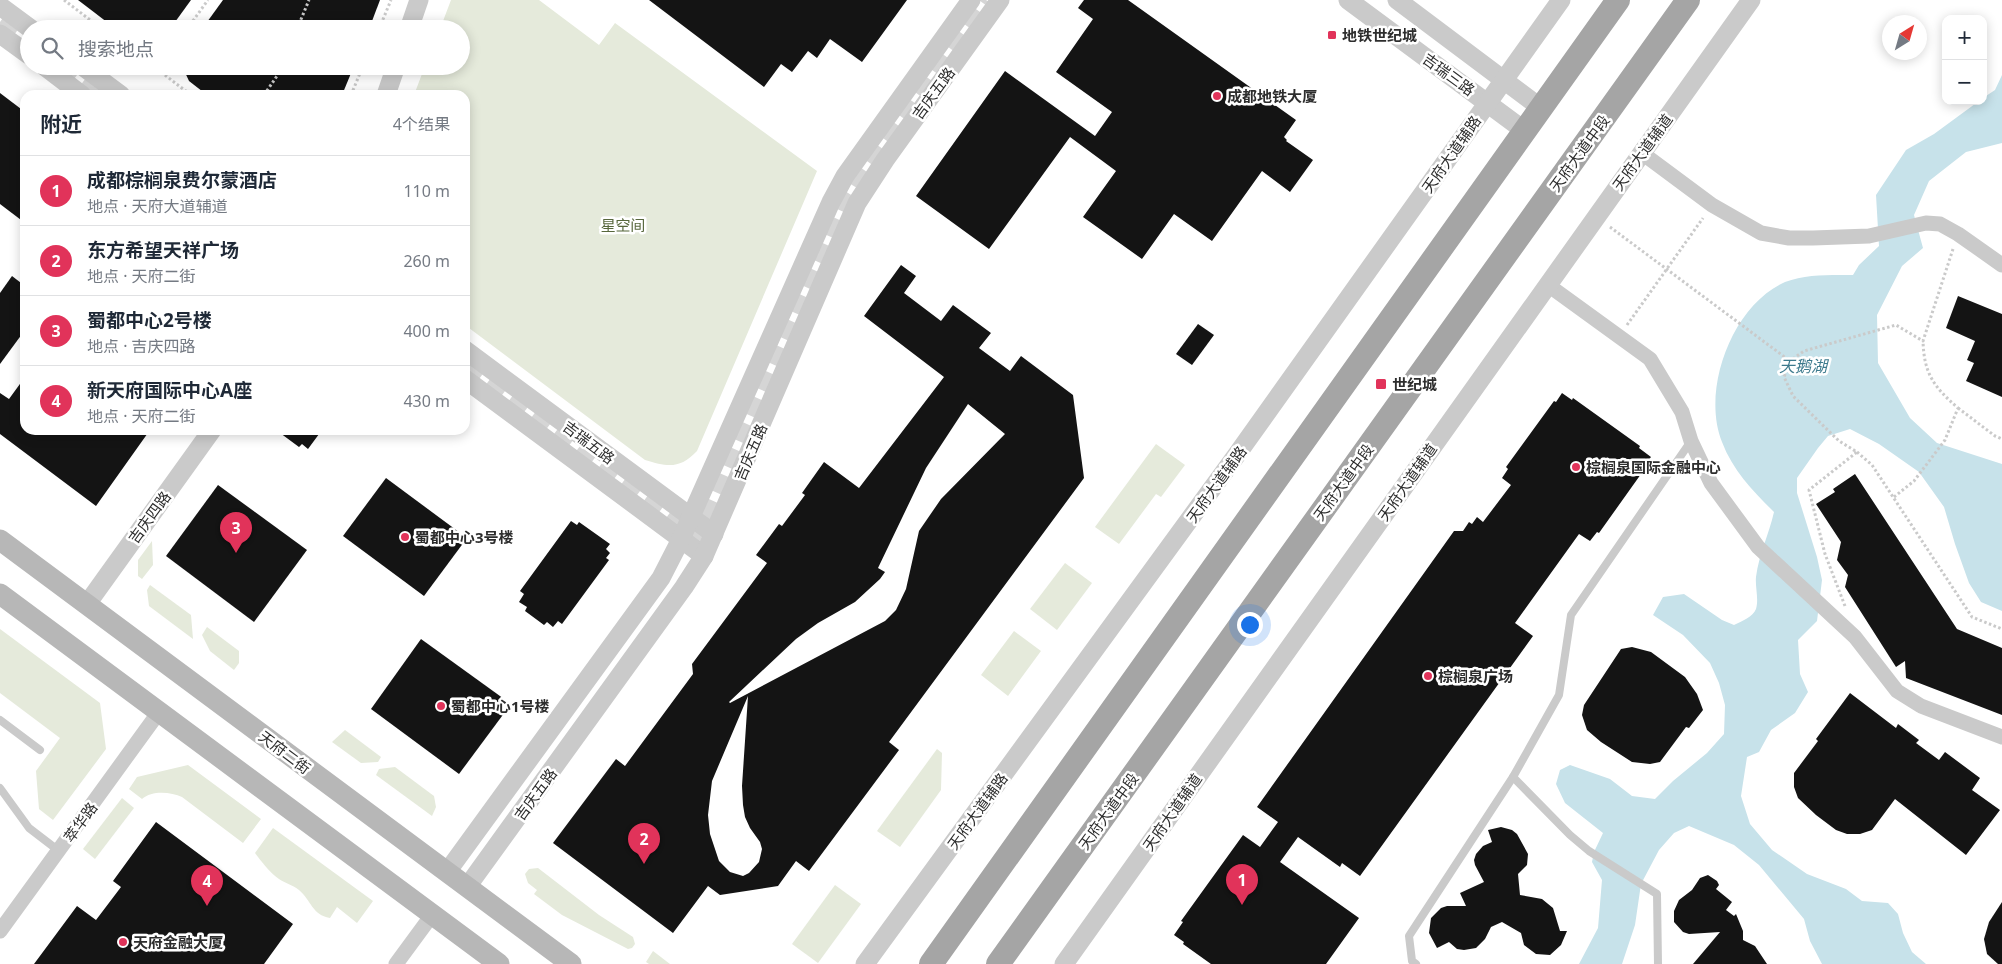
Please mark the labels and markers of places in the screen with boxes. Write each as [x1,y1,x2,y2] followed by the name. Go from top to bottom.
[1342,25,1417,45] place label: 地铁世纪城
[1326,29,1338,41] marker: 地铁世纪城
[1227,86,1317,106] place label: 成都地铁大厦
[1211,90,1223,102] marker: 成都地铁大厦
[1392,374,1437,394] place label: 世纪城
[1374,377,1388,391] marker: 世纪城
[1586,457,1721,477] place label: 棕榈泉国际金融中心
[1570,461,1582,473] marker: 棕榈泉国际金融中心
[220,512,252,553] pin: 3
[415,527,514,547] place label: 蜀都中心3号楼
[399,531,411,543] marker: 蜀都中心3号楼
[1438,666,1513,686] place label: 棕榈泉广场
[1422,670,1434,682] marker: 棕榈泉广场
[451,696,550,716] place label: 蜀都中心1号楼
[435,700,447,712] marker: 蜀都中心1号楼
[628,823,660,864] pin: 2
[1226,864,1258,905] pin: 1
[191,865,223,906] pin: 4
[133,932,223,952] place label: 天府金融大厦
[117,936,129,948] marker: 天府金融大厦

